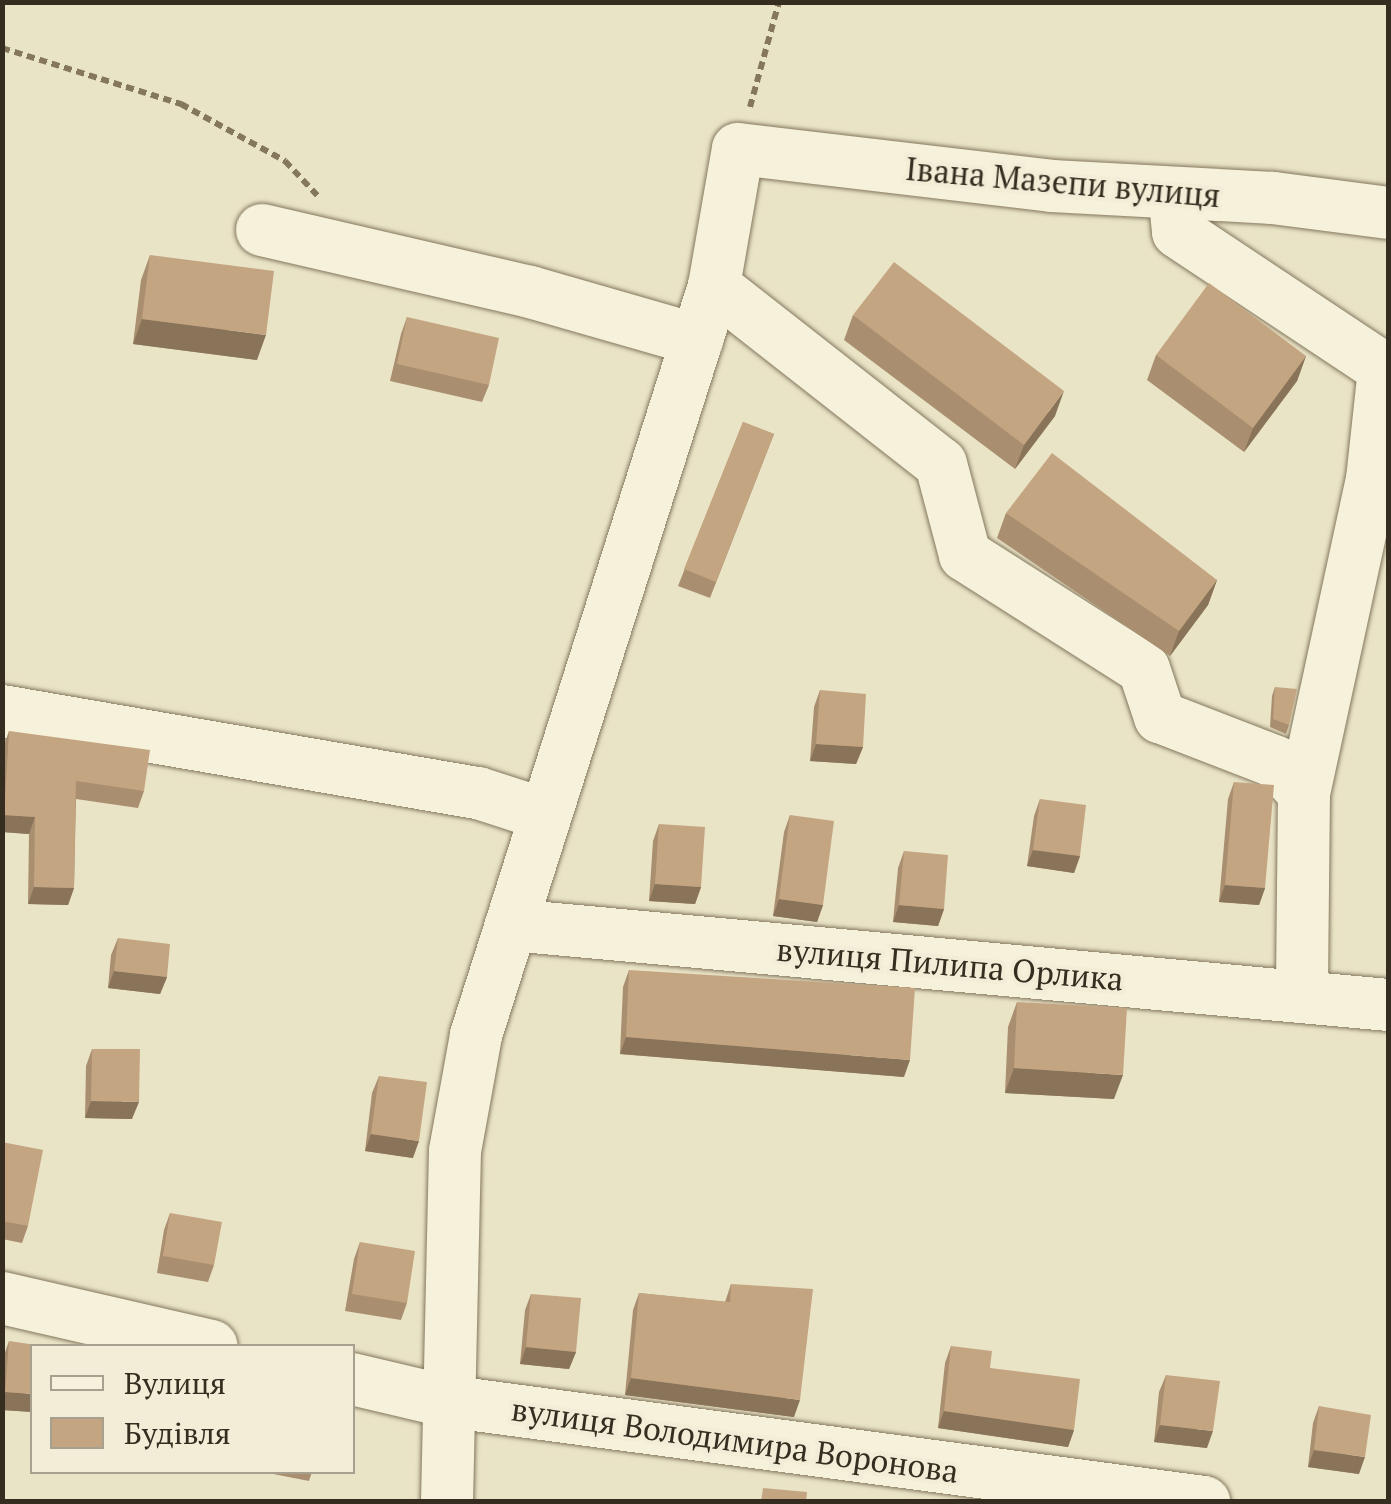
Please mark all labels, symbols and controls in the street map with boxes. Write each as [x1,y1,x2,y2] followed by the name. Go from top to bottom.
[904,149,1222,215] street label: Івана Мазепи вулиця
[775,930,1125,998] street label: вулиця Пилипа Орлика
[30,1344,355,1474] legend
[124,1363,226,1403] text: Вулиця
[509,1390,961,1490] street label: вулиця Володимира Воронова
[124,1413,231,1453] text: Будівля

